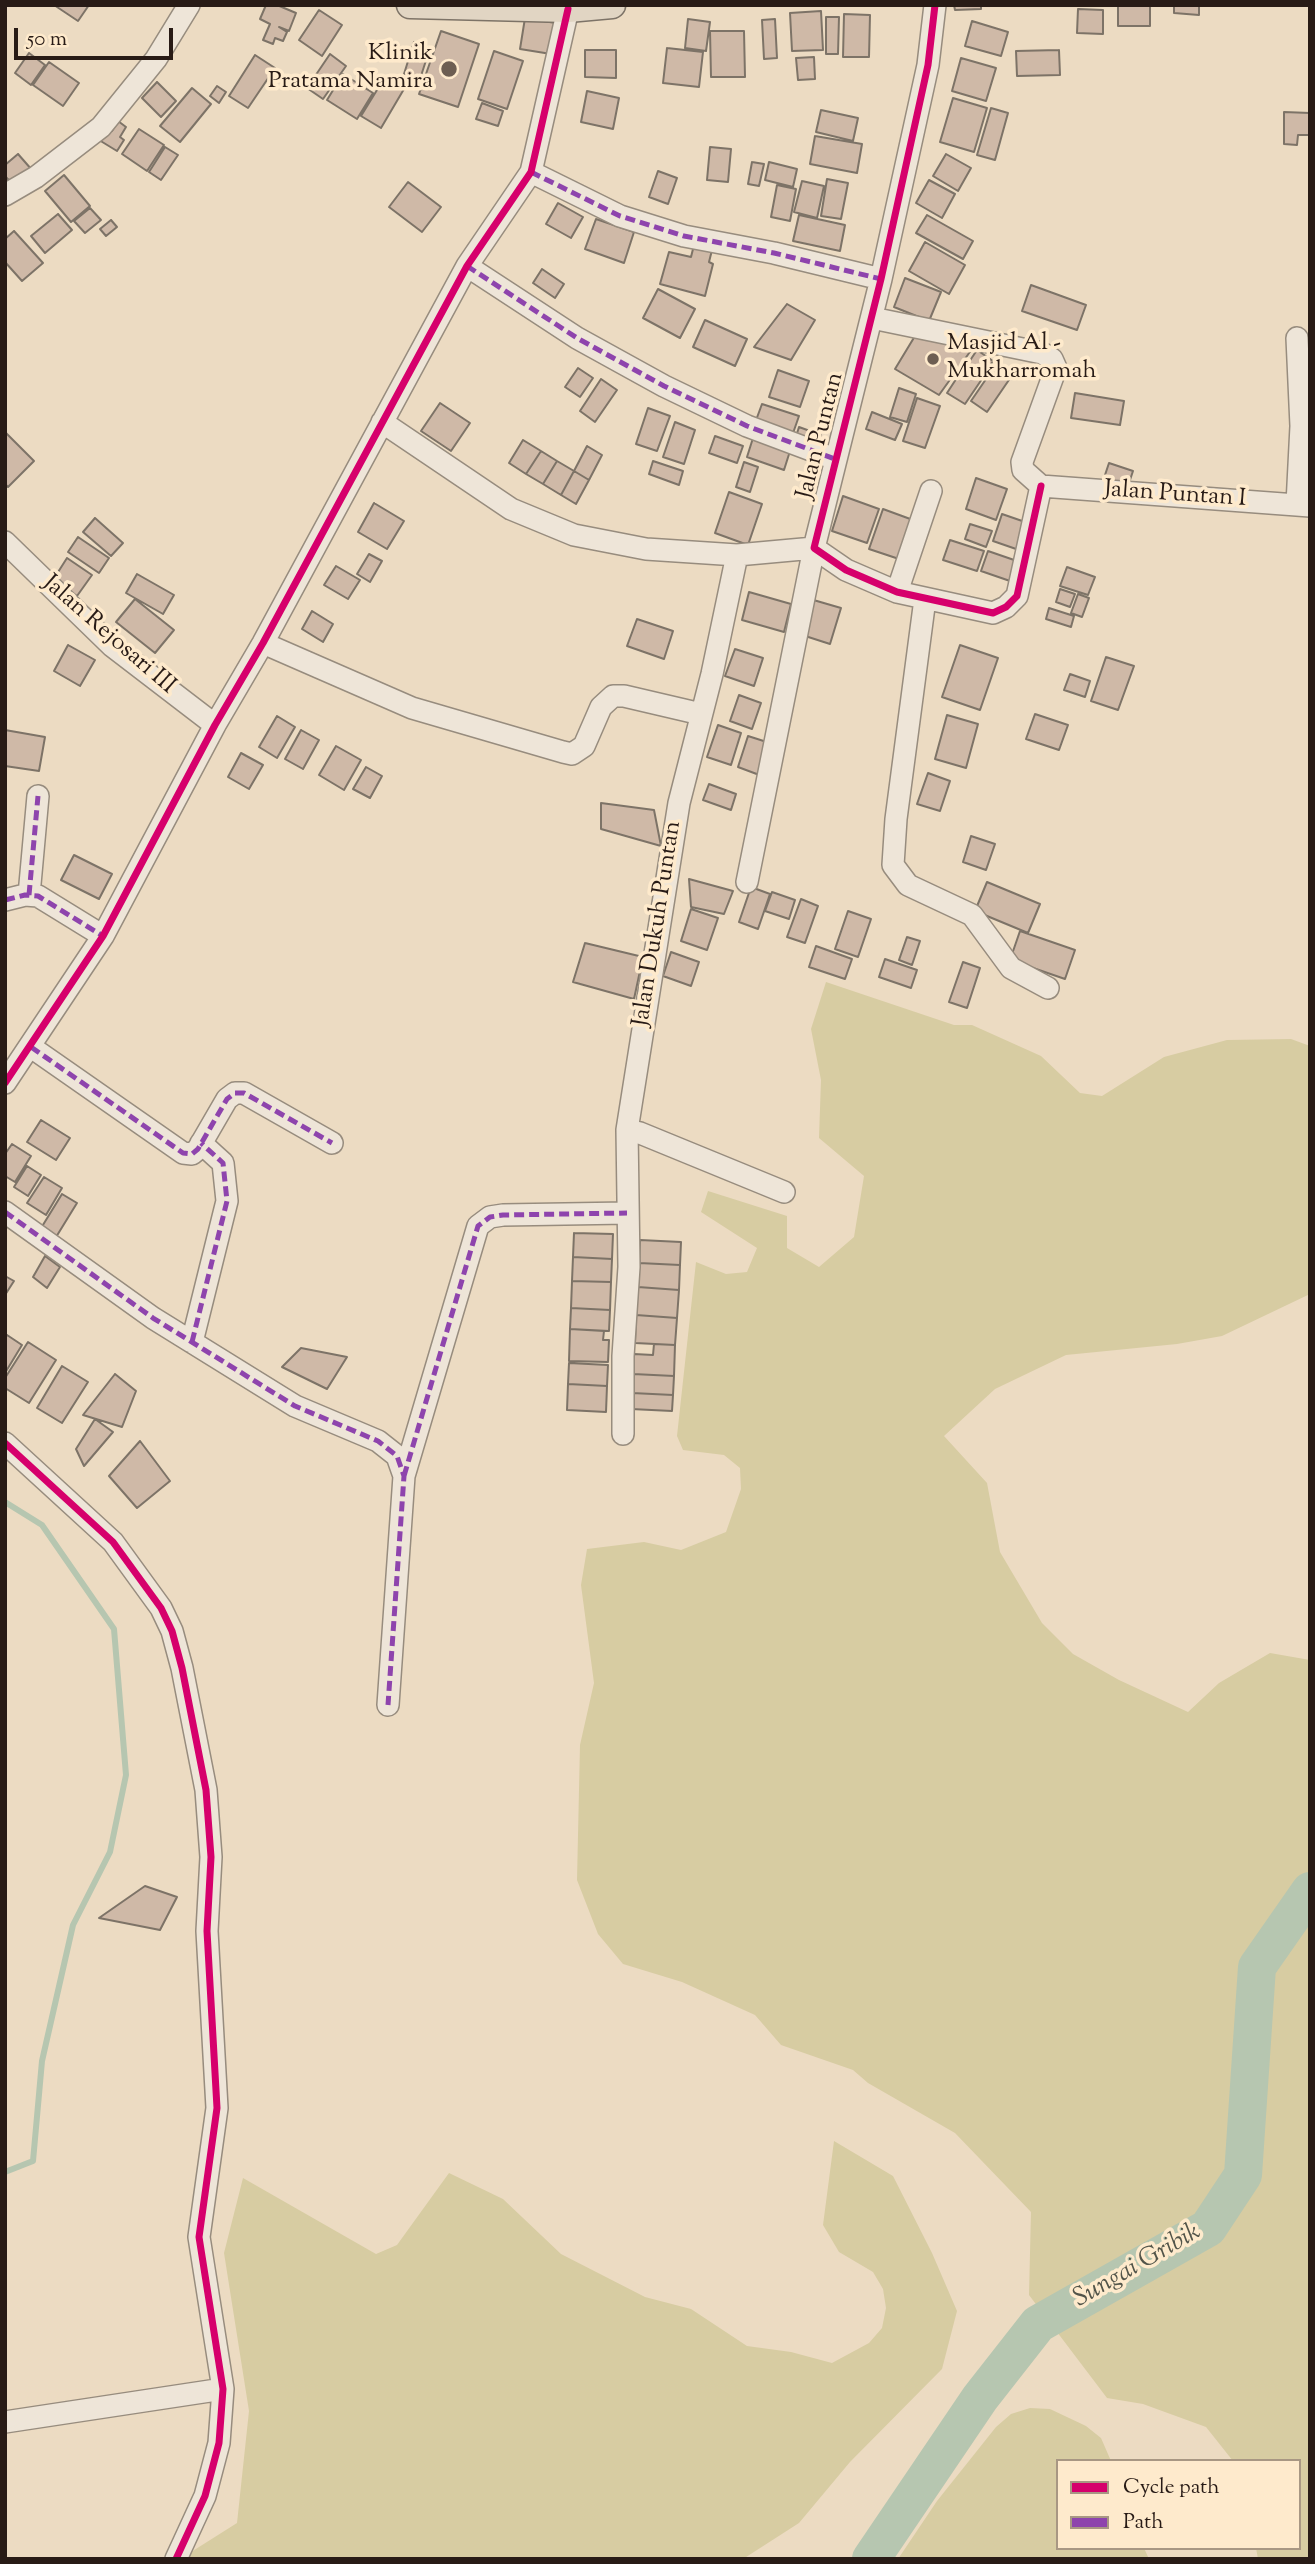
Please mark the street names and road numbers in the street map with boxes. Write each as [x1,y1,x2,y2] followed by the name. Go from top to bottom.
[792,370,852,502] street label: Jalan Puntan
[1103,477,1247,515] street label: Jalan Puntan I
[35,570,181,702] street label: Jalan Rejosari III
[629,819,689,1029] street label: Jalan Dukuh Puntan

